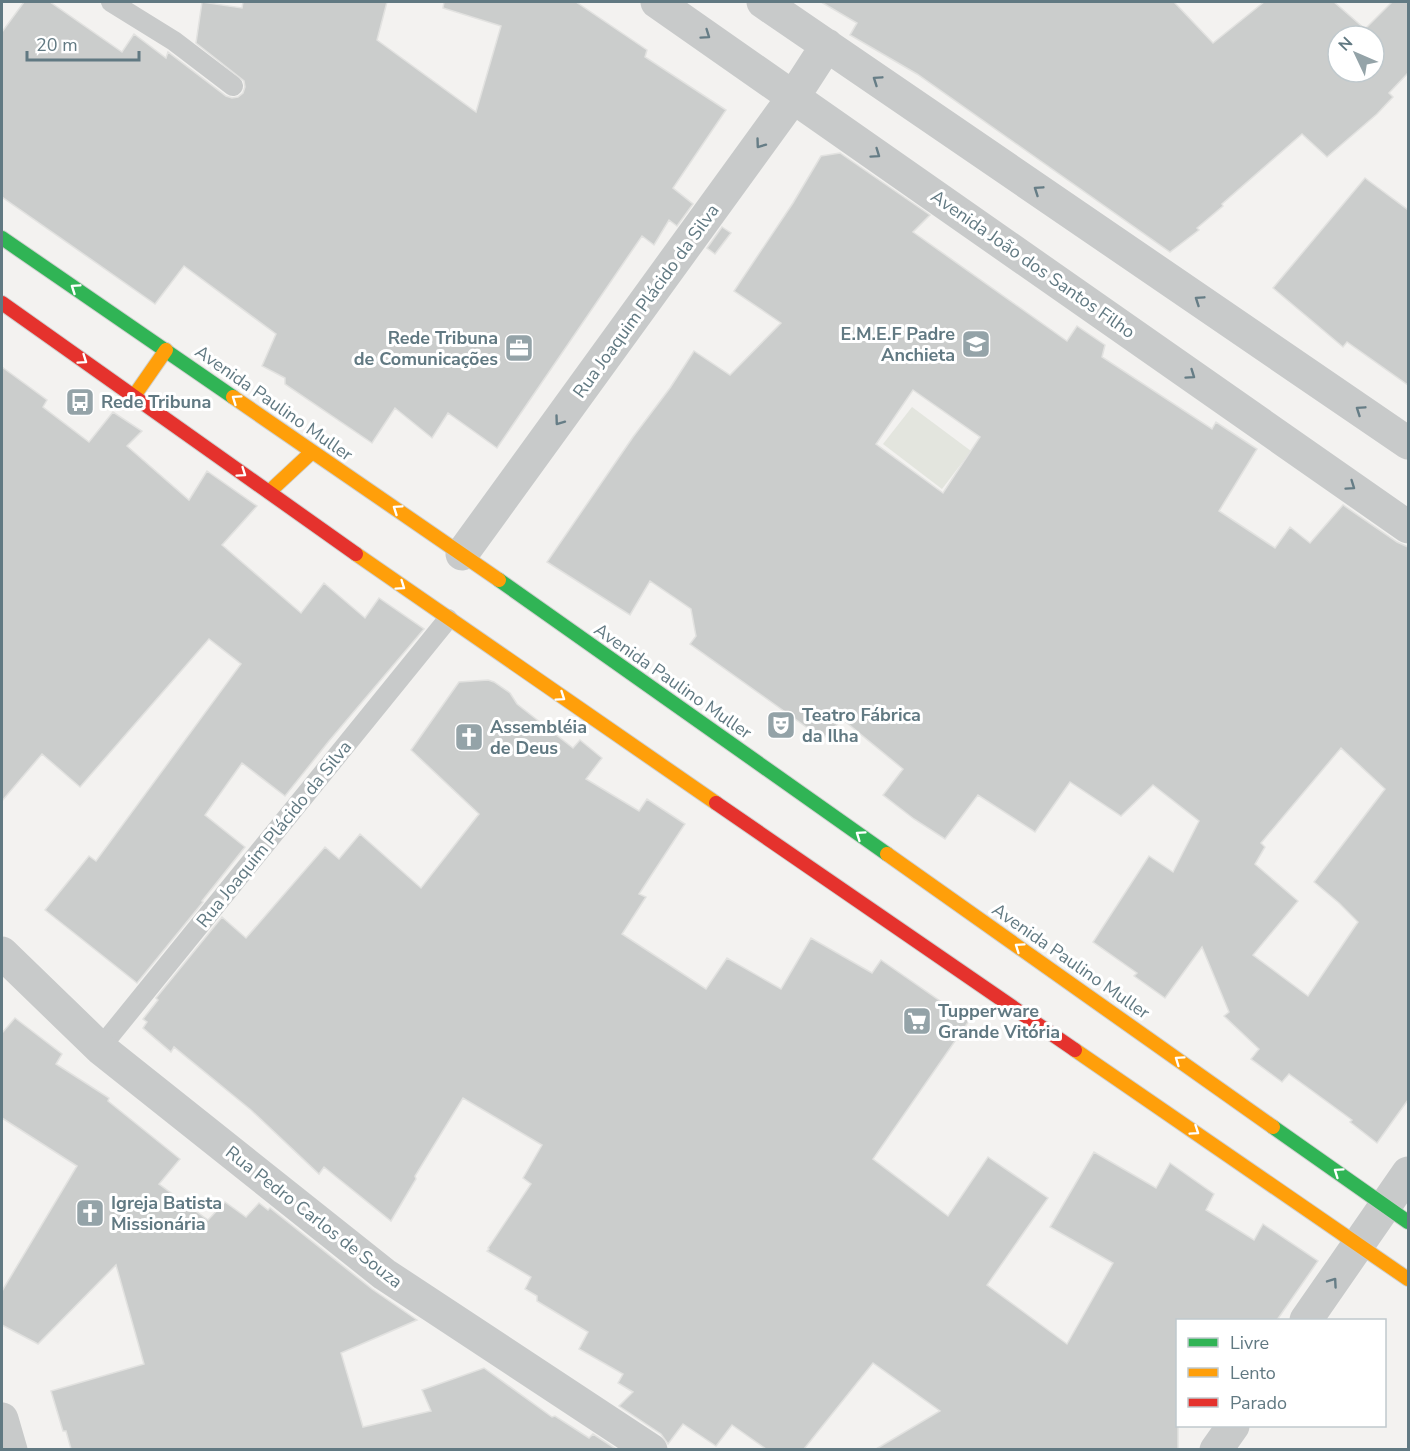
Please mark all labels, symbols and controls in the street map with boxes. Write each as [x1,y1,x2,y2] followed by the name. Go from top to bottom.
[27,24,140,62] scale bar
[1326,24,1386,84] north arrow
[699,28,710,39] one-way arrow
[1334,32,1358,56] text: N
[36,33,78,57] text: 20 m
[873,76,884,87] one-way arrow
[756,137,767,148] one-way arrow
[870,147,881,158] one-way arrow
[926,184,1140,344] street label: Avenida João dos Santos Filho
[1034,186,1045,197] one-way arrow
[568,199,724,403] street label: Rua Joaquim Plácido da Silva
[71,284,81,296] one-way arrow
[1195,296,1206,307] one-way arrow
[841,322,955,367] place label: E.M.E.F Padre Anchieta
[354,326,498,371] place label: Rede Tribuna de Comunicações
[960,328,992,360] school or university icon: E.M.E.F Padre Anchieta
[503,332,535,364] office icon: Rede Tribuna de Comunicações
[190,339,358,467] street label: Avenida Paulino Muller
[76,353,87,364] one-way arrow
[1184,367,1195,378] one-way arrow
[64,386,96,418] bus stop icon: Rede Tribuna
[101,390,211,414] place label: Rede Tribuna
[231,395,242,406] one-way arrow
[1356,406,1367,417] one-way arrow
[555,414,566,425] one-way arrow
[235,466,246,477] one-way arrow
[1344,479,1355,490] one-way arrow
[392,505,403,516] one-way arrow
[394,579,405,590] one-way arrow
[589,617,757,745] street label: Avenida Paulino Muller
[554,690,565,701] one-way arrow
[802,703,921,748] place label: Teatro Fábrica da Ilha
[765,709,797,741] theatre icon: Teatro Fábrica da Ilha
[490,715,587,760] place label: Assembléia de Deus
[453,721,485,753] church icon: Assembléia de Deus
[191,736,357,932] street label: Rua Joaquim Plácido da Silva
[856,831,867,842] one-way arrow
[987,897,1155,1025] street label: Avenida Paulino Muller
[1015,943,1026,954] one-way arrow
[938,999,1060,1044] place label: Tupperware Grande Vitória
[901,1005,933,1037] supermarket icon: Tupperware Grande Vitória
[1174,1056,1185,1067] one-way arrow
[1188,1124,1199,1135] one-way arrow
[221,1140,407,1294] street label: Rua Pedro Carlos de Souza
[1334,1168,1345,1179] one-way arrow
[111,1191,222,1236] place label: Igreja Batista Missionária
[74,1197,106,1229] church icon: Igreja Batista Missionária
[1326,1278,1337,1289] one-way arrow
[1176,1319,1386,1427] legend
[1230,1331,1269,1355] text: Livre
[1230,1361,1276,1385] text: Lento
[1230,1391,1287,1415] text: Parado

